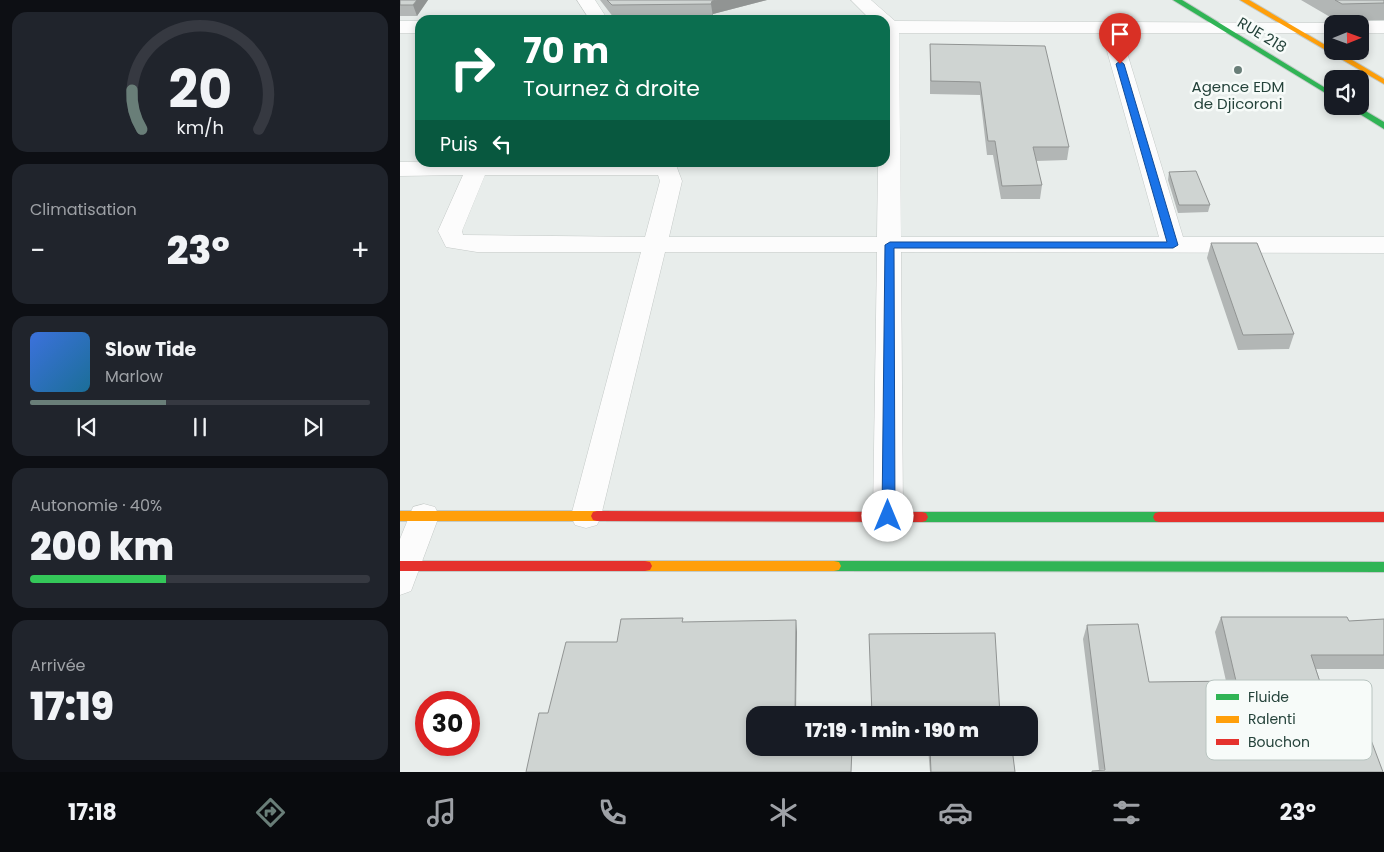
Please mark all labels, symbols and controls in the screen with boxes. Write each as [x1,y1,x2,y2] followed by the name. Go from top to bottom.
[1234,12,1291,57] street label: RUE 218
[1099,13,1141,64] pin
[1324,15,1369,60] north arrow
[1324,15,1369,115] map controls
[1106,20,1134,48] icon: arrive
[523,26,609,75] text: 70 m
[440,35,505,100] icon: right
[168,53,232,126] text: 20
[1232,64,1244,76] marker: Agence EDM de Djicoroni
[1324,70,1369,115] button: sound
[523,73,700,104] text: Tournez à droite
[1192,76,1284,114] place label: Agence EDM de Djicoroni
[176,115,224,140] text: km/h
[488,130,516,158] icon: left
[440,131,478,158] text: Puis
[30,198,137,221] text: Climatisation
[167,224,230,277] text: 23°
[30,231,45,270] text: −
[351,231,370,270] text: +
[105,336,196,363] text: Slow Tide
[105,365,163,388] text: Marlow
[73,413,101,441] icon: previous
[186,413,214,441] icon: pause
[299,413,327,441] icon: next
[861,489,913,541] position arrow
[30,494,162,517] text: Autonomie · 40%
[30,520,174,573] text: 200 km
[30,654,85,677] text: Arrivée
[30,680,114,733] text: 17:19
[1206,680,1372,760] legend
[1248,687,1289,707] text: Fluide
[415,691,480,756] speed limit sign: 30
[1248,709,1296,729] text: Ralenti
[805,717,979,744] text: 17:19 · 1 min · 190 m
[1248,732,1310,752] text: Bouchon
[253,795,288,830] icon: directions
[424,795,459,830] icon: music
[595,795,630,830] icon: phone
[766,795,801,830] icon: climate
[938,795,973,830] icon: car
[1109,795,1144,830] icon: filters
[68,797,117,828] text: 17:18
[1280,797,1316,828] text: 23°

